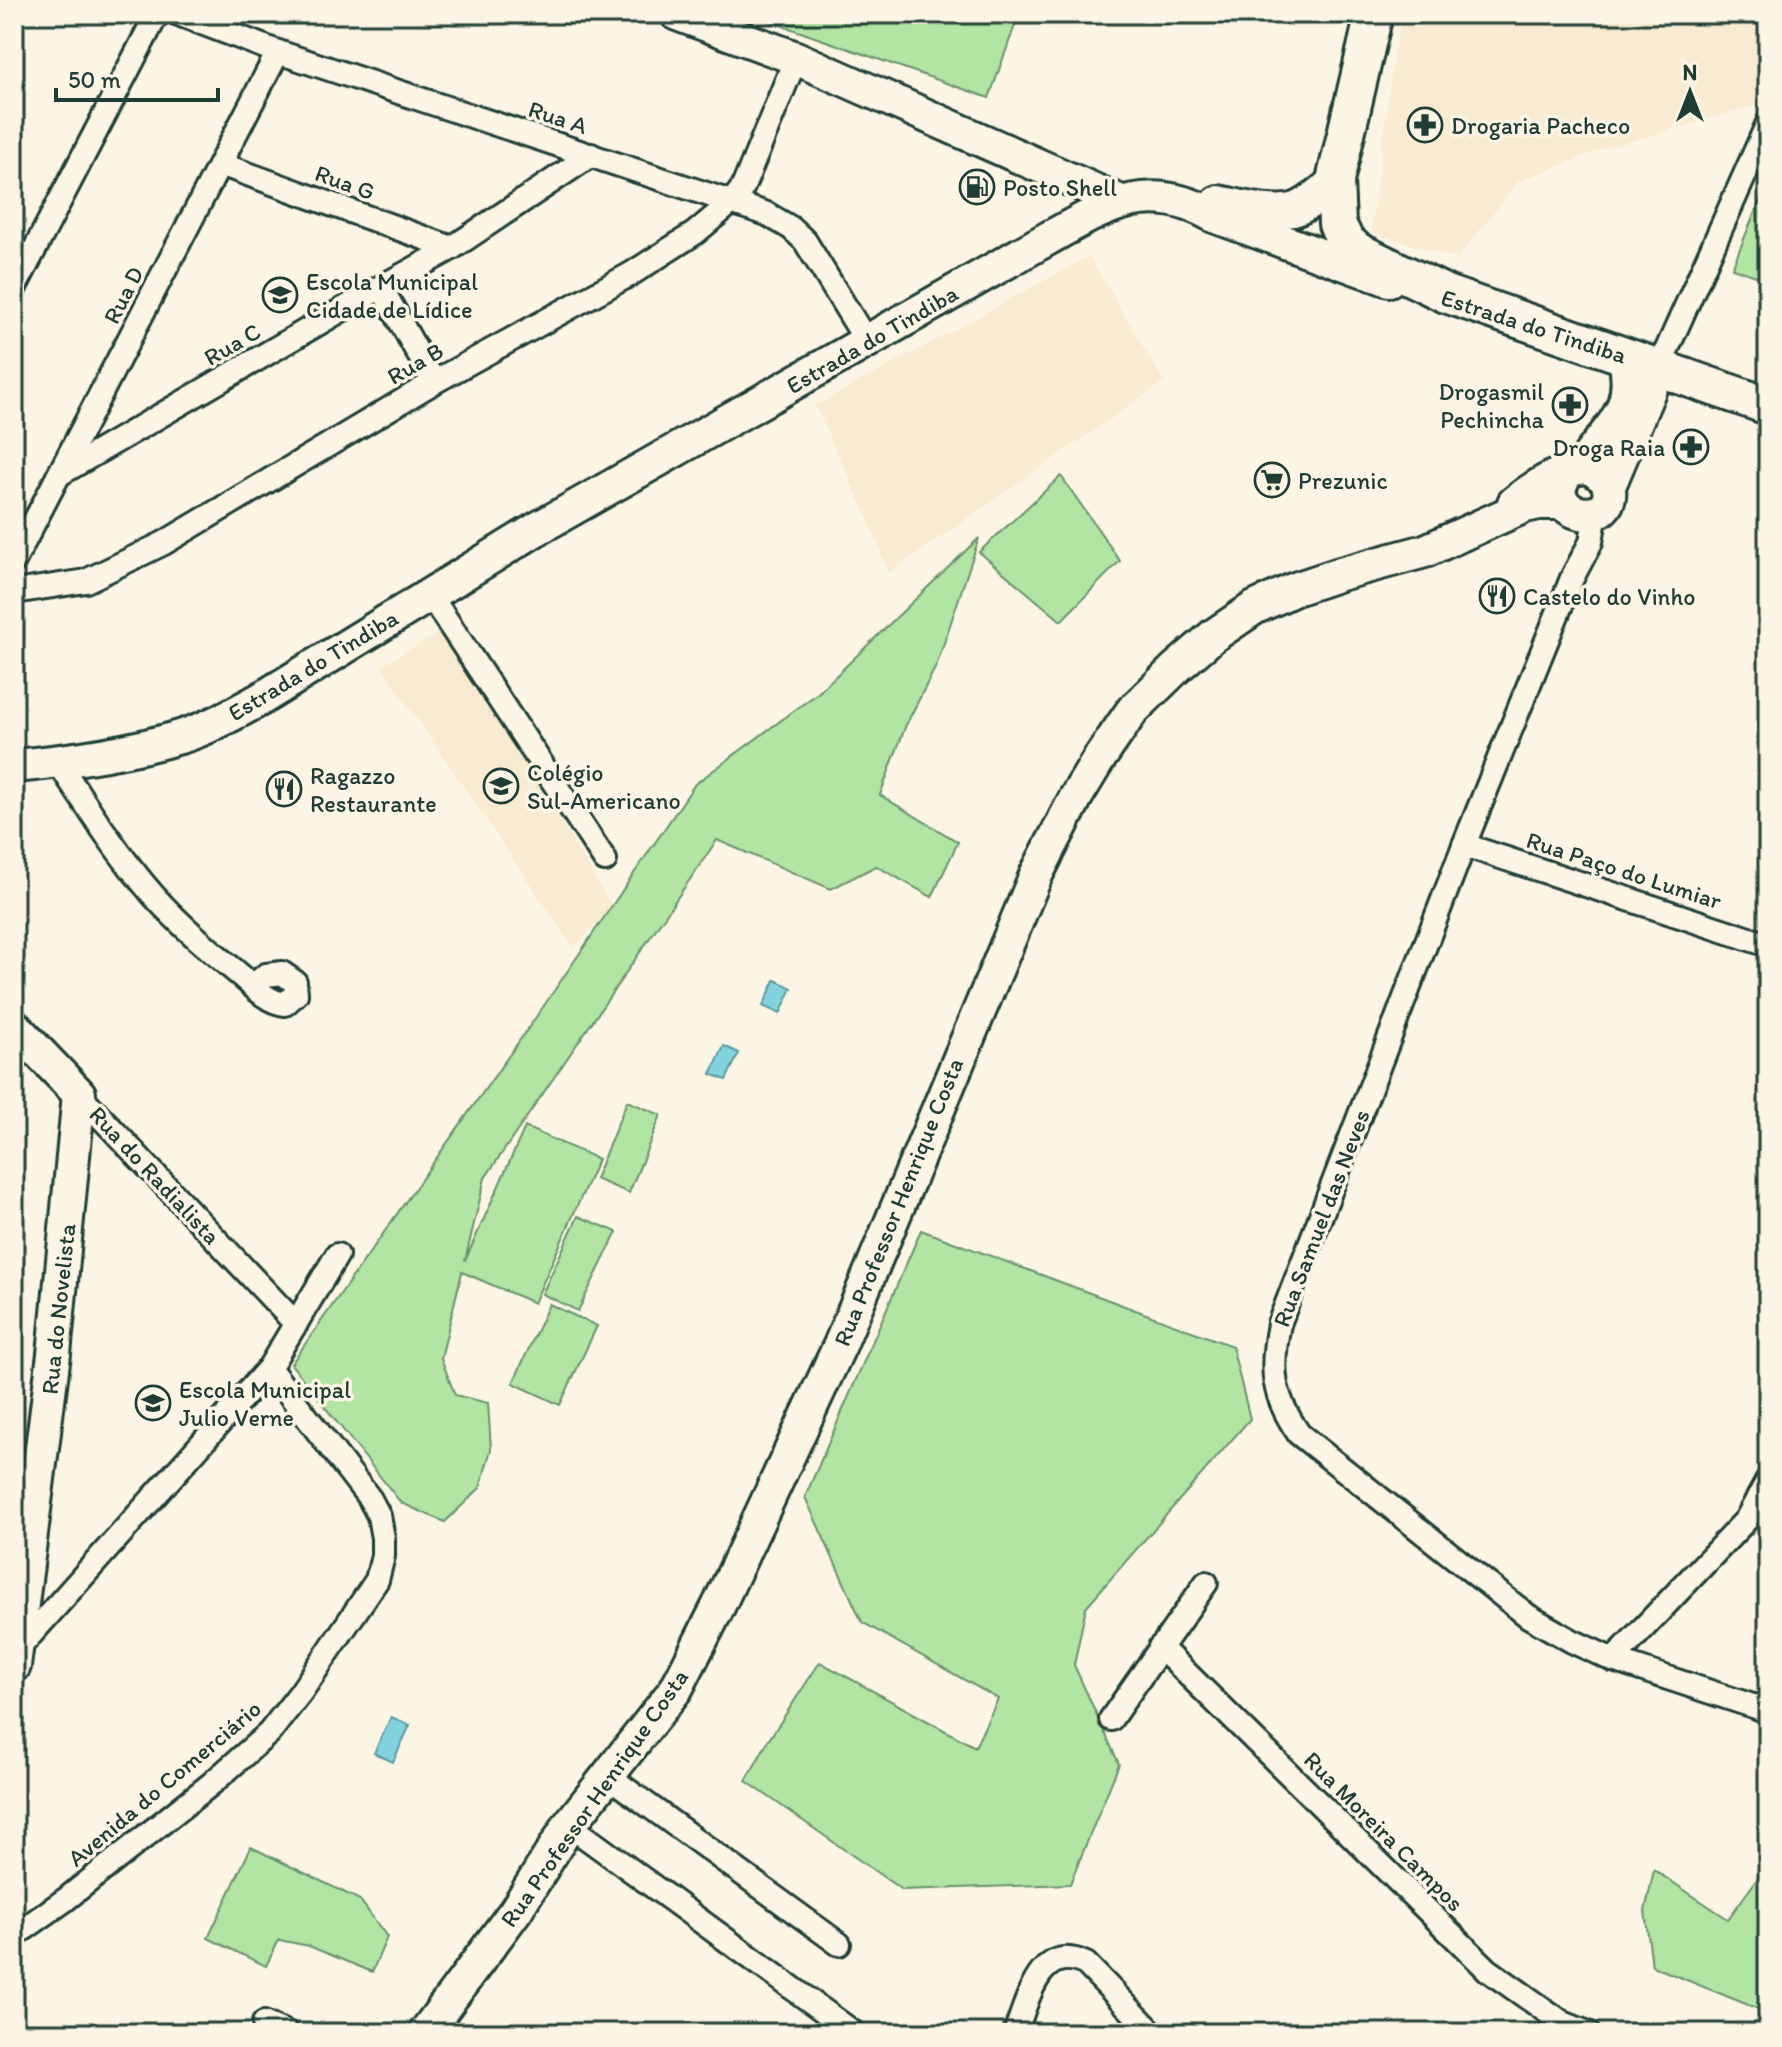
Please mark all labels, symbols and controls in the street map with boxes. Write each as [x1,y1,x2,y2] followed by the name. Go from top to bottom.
[56,52,218,102] scale bar
[1650,52,1730,132] north arrow
[1683,59,1697,86] text: N
[68,65,121,94] text: 50 m
[525,94,591,140] street label: Rua A
[1406,106,1444,144] pharmacy icon: Drogaria Pacheco
[1451,111,1630,140] place label: Drogaria Pacheco
[311,158,379,206] street label: Rua G
[958,168,996,206] fuel station icon: Posto Shell
[1003,173,1117,202] place label: Posto Shell
[96,262,150,328] street label: Rua D
[306,267,478,324] place label: Escola Municipal Cidade de Lídice
[261,276,299,314] school or university icon: Escola Municipal Cidade de Lídice
[781,278,963,400] street label: Estrada do Tindiba
[1438,282,1631,370] street label: Estrada do Tindiba
[199,316,265,372] street label: Rua C
[382,335,448,391] street label: Rua B
[1438,377,1545,434] place label: Drogasmil Pechincha
[1551,386,1589,424] pharmacy icon: Drogasmil Pechincha
[1672,428,1710,466] pharmacy icon: Droga Raia
[1553,433,1665,462] place label: Droga Raia
[1253,461,1291,499] supermarket icon: Prezunic
[1298,466,1388,495] place label: Prezunic
[1478,577,1516,615] restaurant icon: Castelo do Vinho
[1523,582,1695,611] place label: Castelo do Vinho
[223,602,404,727] street label: Estrada do Tindiba
[527,758,681,815] place label: Colégio Sul-Americano
[310,761,437,818] place label: Ragazzo Restaurante
[482,767,520,805] school or university icon: Colégio Sul-Americano
[265,770,303,808] restaurant icon: Ragazzo Restaurante
[1523,825,1726,915] street label: Rua Paço do Lumiar
[827,1054,969,1350] street label: Rua Professor Henrique Costa
[83,1100,227,1250] street label: Rua do Radialista
[1266,1105,1376,1331] street label: Rua Samuel das Neves
[35,1222,81,1396] street label: Rua do Novelista
[179,1375,351,1432] place label: Escola Municipal Julio Verne
[134,1384,172,1422] school or university icon: Escola Municipal Julio Verne
[494,1663,694,1933] street label: Rua Professor Henrique Costa
[61,1694,267,1872] street label: Avenida do Comerciário
[1298,1745,1470,1917] street label: Rua Moreira Campos

